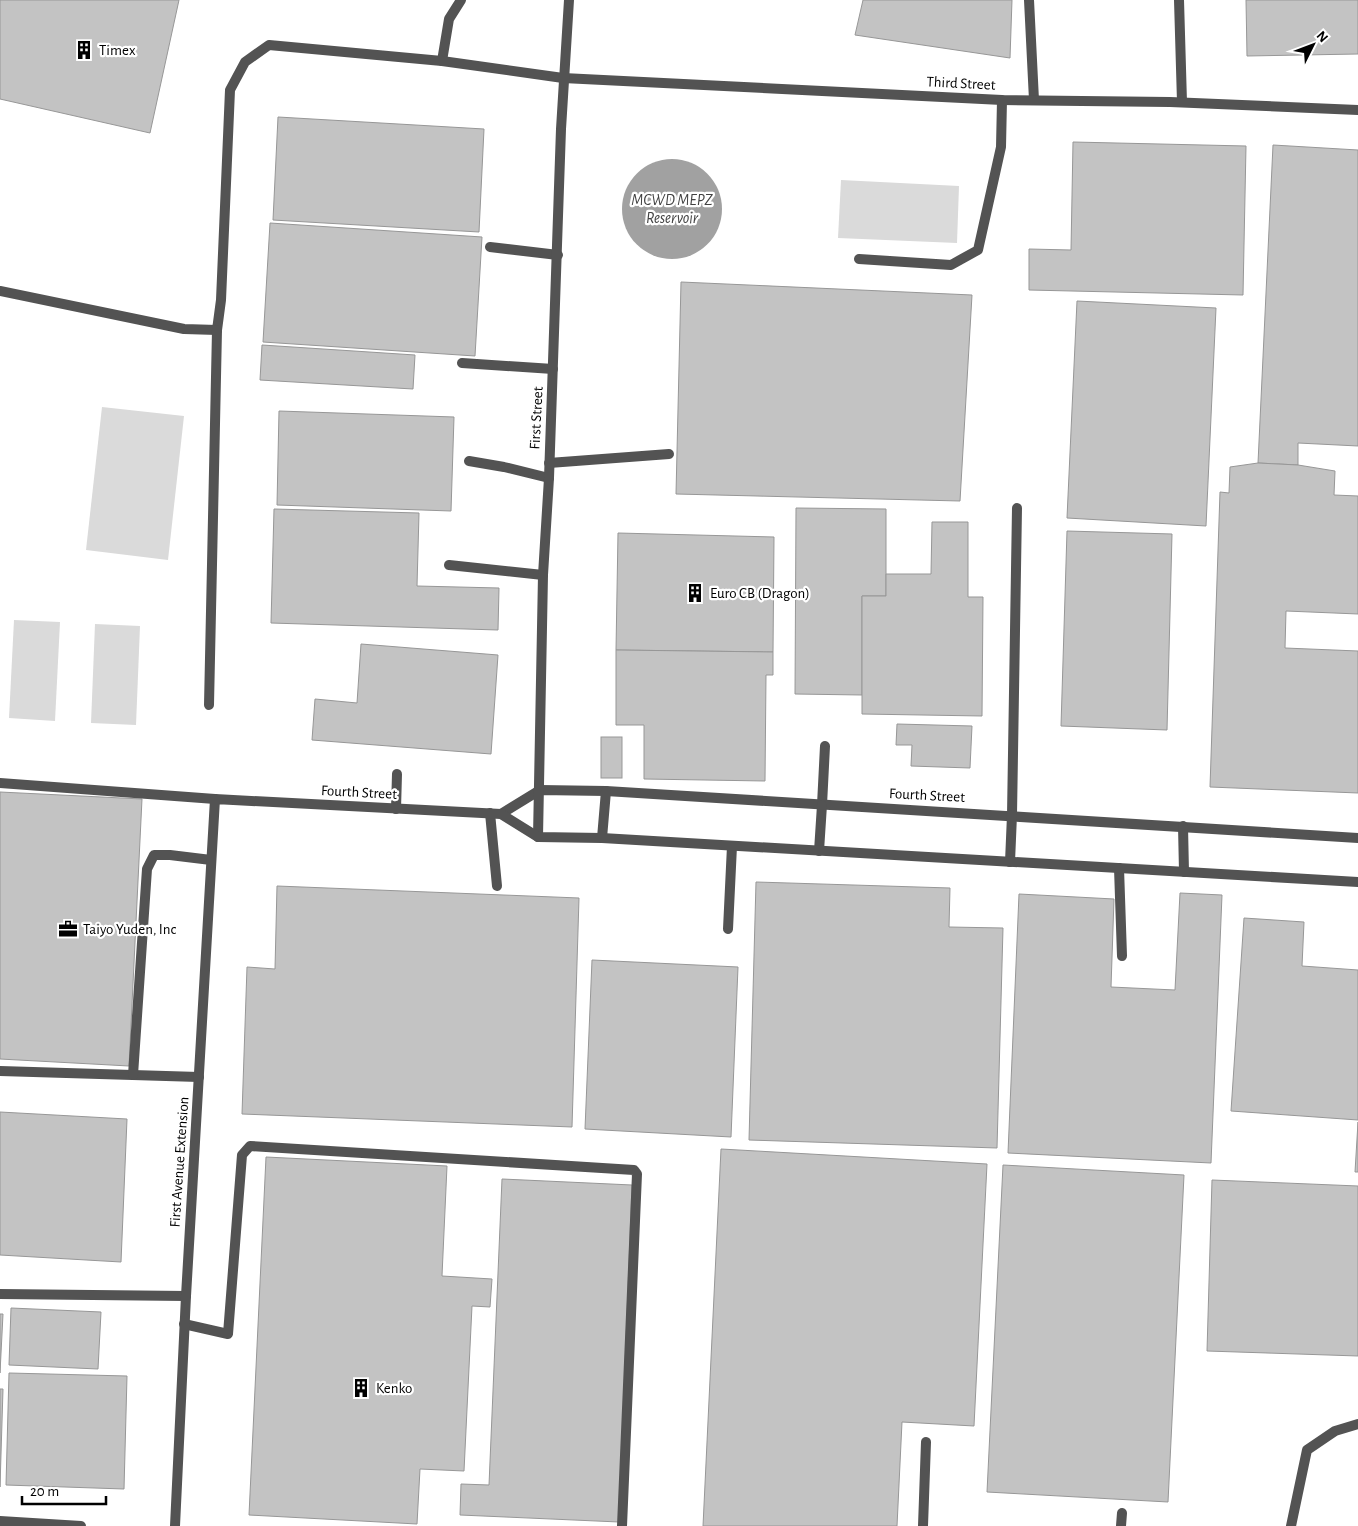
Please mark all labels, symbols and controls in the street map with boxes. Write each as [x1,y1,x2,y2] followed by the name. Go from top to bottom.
[1288,20,1338,70] north arrow
[1313,29,1330,45] text: N
[73,39,95,61] building icon: Timex
[99,43,136,58] place label: Timex
[926,74,996,93] street label: Third Street
[631,192,714,226] water label: MCWD MEPZ Reservoir
[527,386,546,450] street label: First Street
[684,582,706,604] building icon: Euro CB (Dragon)
[710,586,810,601] place label: Euro CB (Dragon)
[321,783,398,802] street label: Fourth Street
[889,786,966,805] street label: Fourth Street
[57,918,79,940] office icon: Taiyo Yuden, Inc
[83,922,176,937] place label: Taiyo Yuden, Inc
[167,1096,192,1228] street label: First Avenue Extension
[350,1377,372,1399] building icon: Kenko
[376,1381,412,1396] place label: Kenko
[22,1474,106,1506] scale bar
[30,1484,59,1499] text: 20 m

